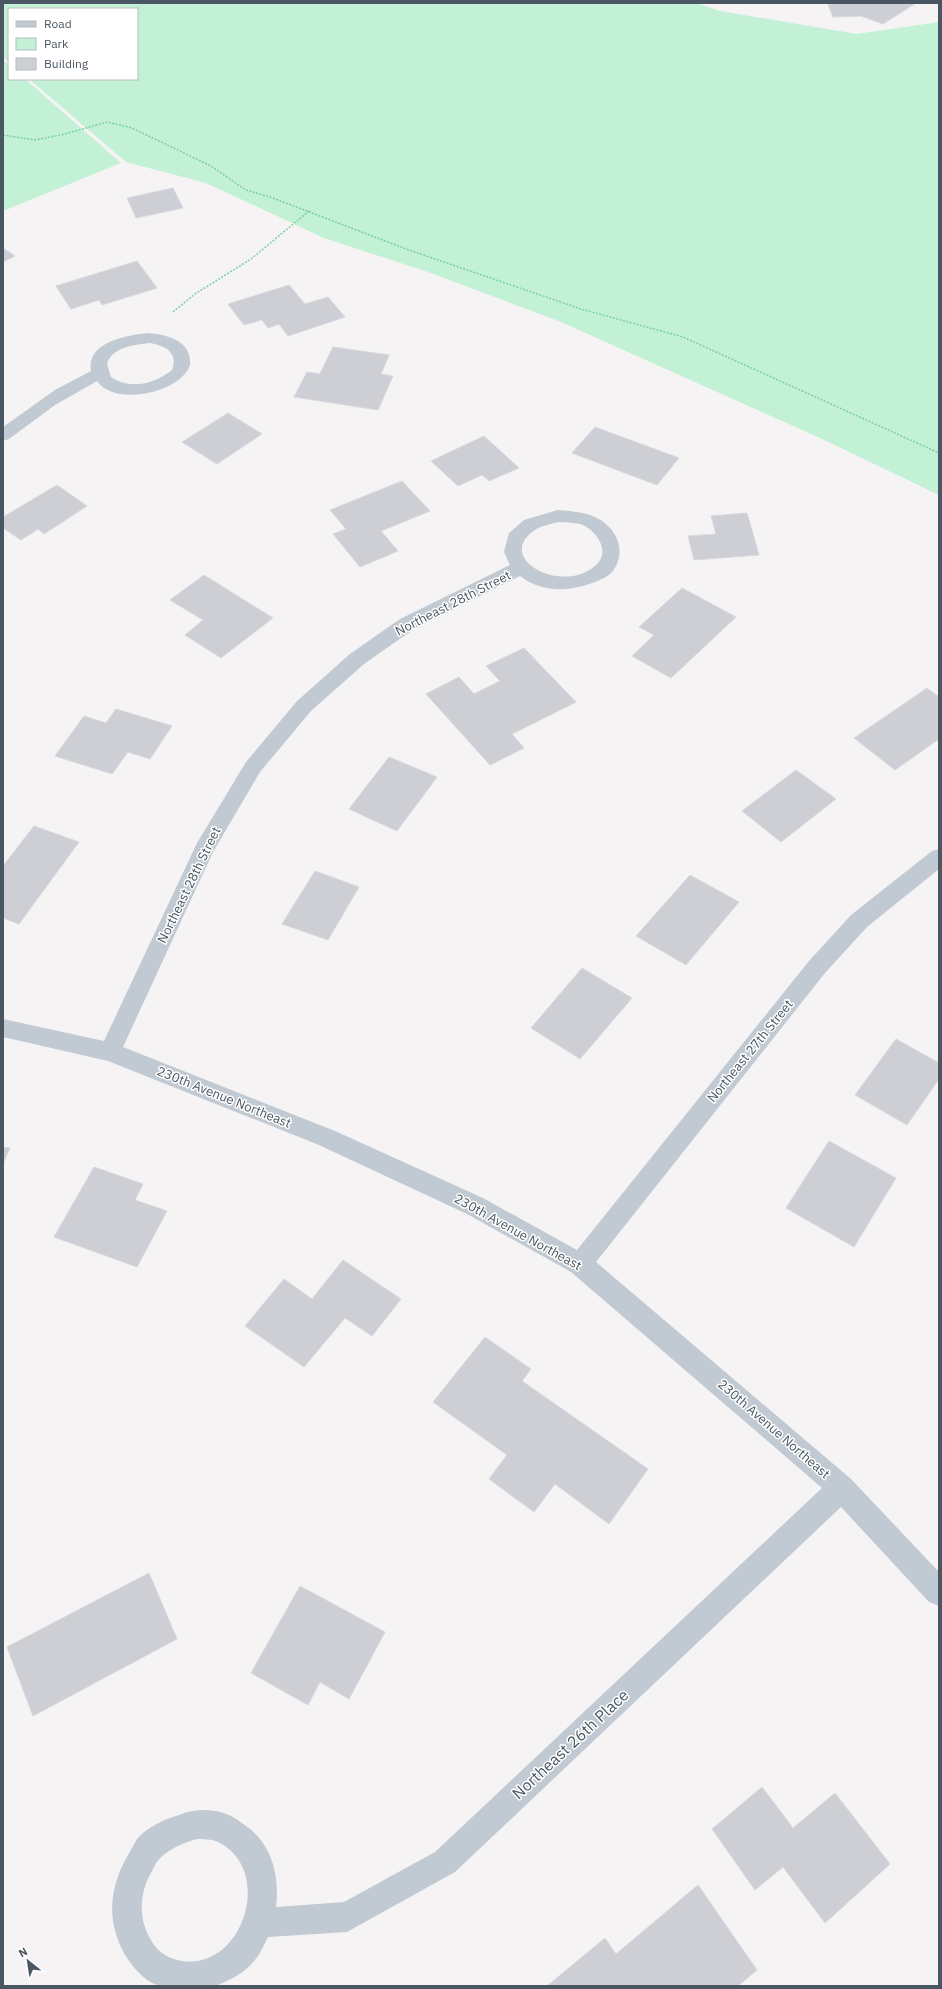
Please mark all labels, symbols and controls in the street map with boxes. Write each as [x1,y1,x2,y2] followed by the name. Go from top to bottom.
[8,8,138,80] legend
[44,16,72,31] text: Road
[44,36,69,51] text: Park
[44,56,89,71] text: Building
[392,566,514,640] street label: Northeast 28th Street
[153,824,225,946] street label: Northeast 28th Street
[703,996,797,1106] street label: Northeast 27th Street
[155,1062,293,1132] street label: 230th Avenue Northeast
[451,1190,585,1274] street label: 230th Avenue Northeast
[714,1376,834,1482] street label: 230th Avenue Northeast
[507,1685,633,1803] street label: Northeast 26th Place
[8,1941,48,1981] north arrow
[16,1944,30,1960] text: N

